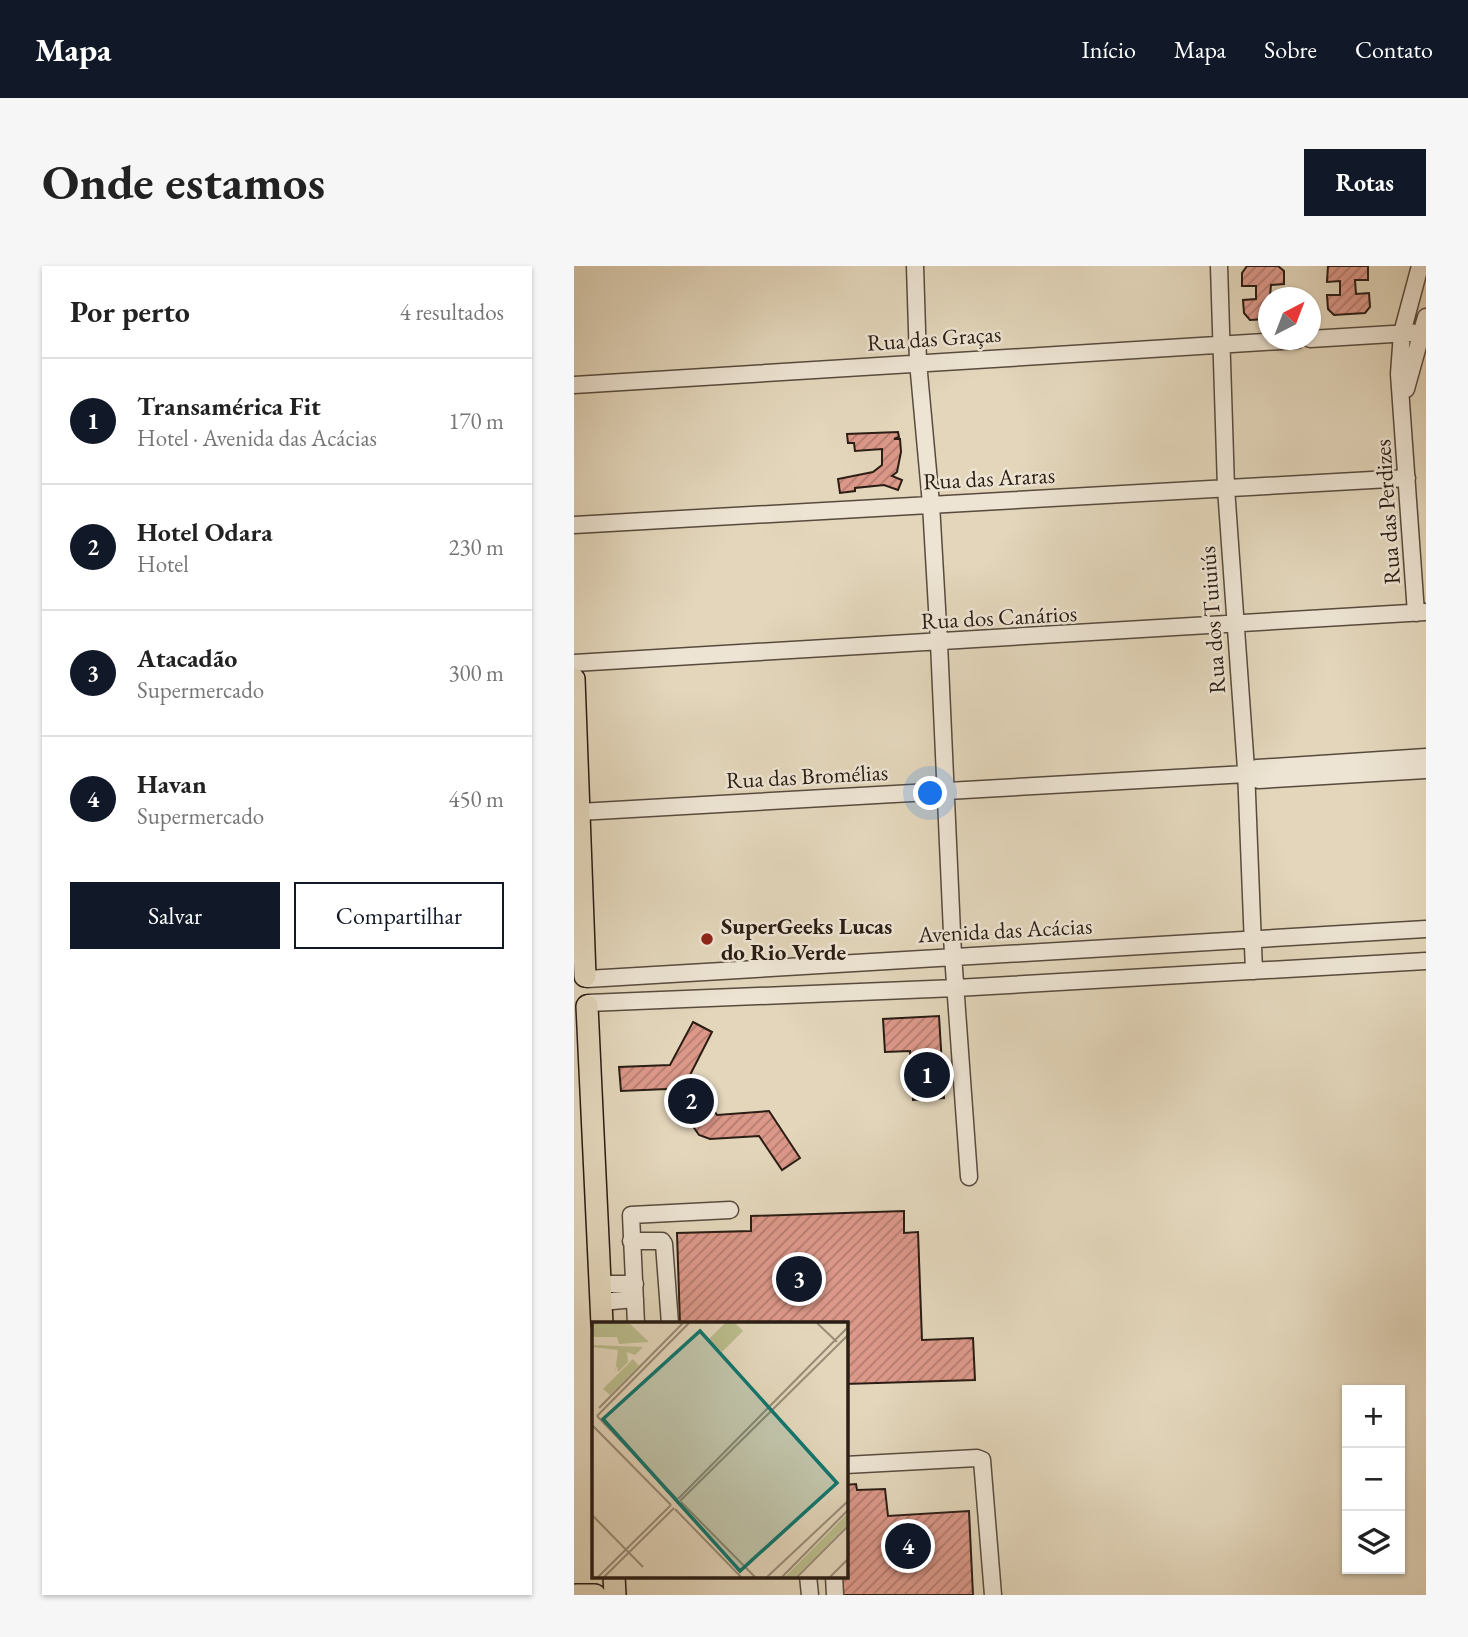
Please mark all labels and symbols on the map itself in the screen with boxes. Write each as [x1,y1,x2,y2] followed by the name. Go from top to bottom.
[1258,287,1321,350] north arrow
[866,318,1002,358] street label: Rua das Graças
[1367,438,1407,586] street label: Rua das Perdizes
[922,460,1056,496] street label: Rua das Araras
[1192,545,1232,695] street label: Rua dos Tuiuiús
[920,598,1078,636] street label: Rua dos Canários
[725,757,889,795] street label: Rua das Bromélias
[913,776,947,810] your location
[916,910,1093,950] street label: Avenida das Acácias
[721,911,892,967] place label: SuperGeeks Lucas do Rio Verde
[699,931,715,947] marker: SuperGeeks Lucas do Rio Verde
[904,1049,950,1101] pin: 1
[668,1075,714,1127] pin: 2
[776,1253,822,1305] pin: 3
[592,1322,847,1578] inset map
[885,1520,931,1572] pin: 4

